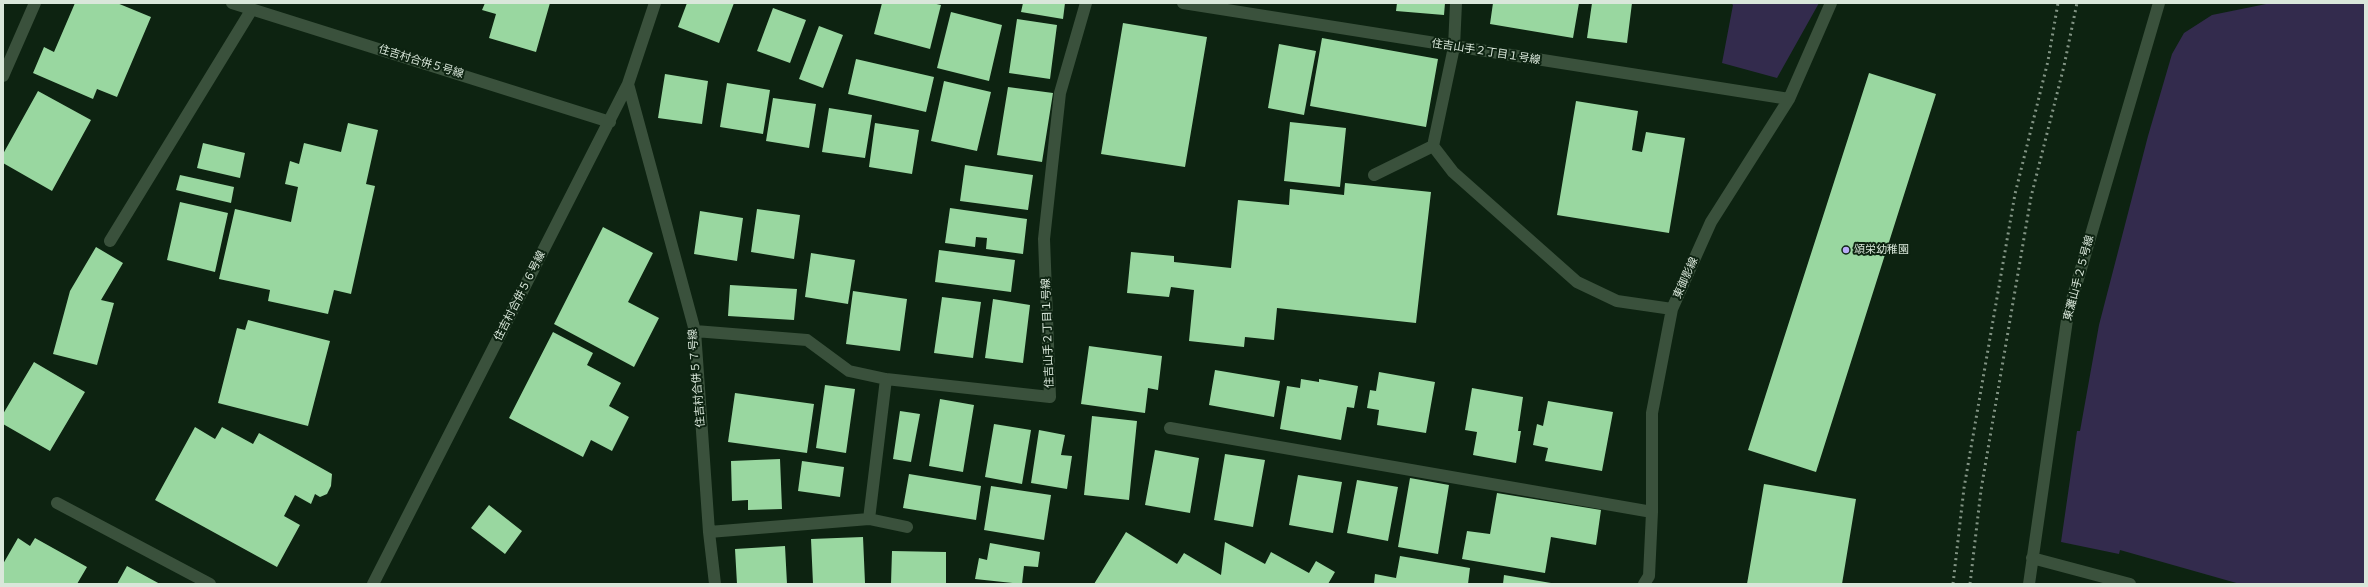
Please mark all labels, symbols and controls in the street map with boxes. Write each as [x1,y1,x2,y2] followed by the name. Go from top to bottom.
[1431,37,1541,67] street label: 住吉山手２丁目１号線
[377,43,465,81] street label: 住吉村合併５号線
[2061,234,2097,322] street label: 東灘山手２５号線
[1854,243,1909,257] place label: 頌栄幼稚園
[1841,245,1851,255] marker: 頌栄幼稚園
[492,249,548,343] street label: 住吉村合併５６号線
[1671,255,1701,301] street label: 東御影線
[1039,278,1057,388] street label: 住吉山手２丁目１号線
[686,328,708,428] street label: 住吉村合併５７号線

